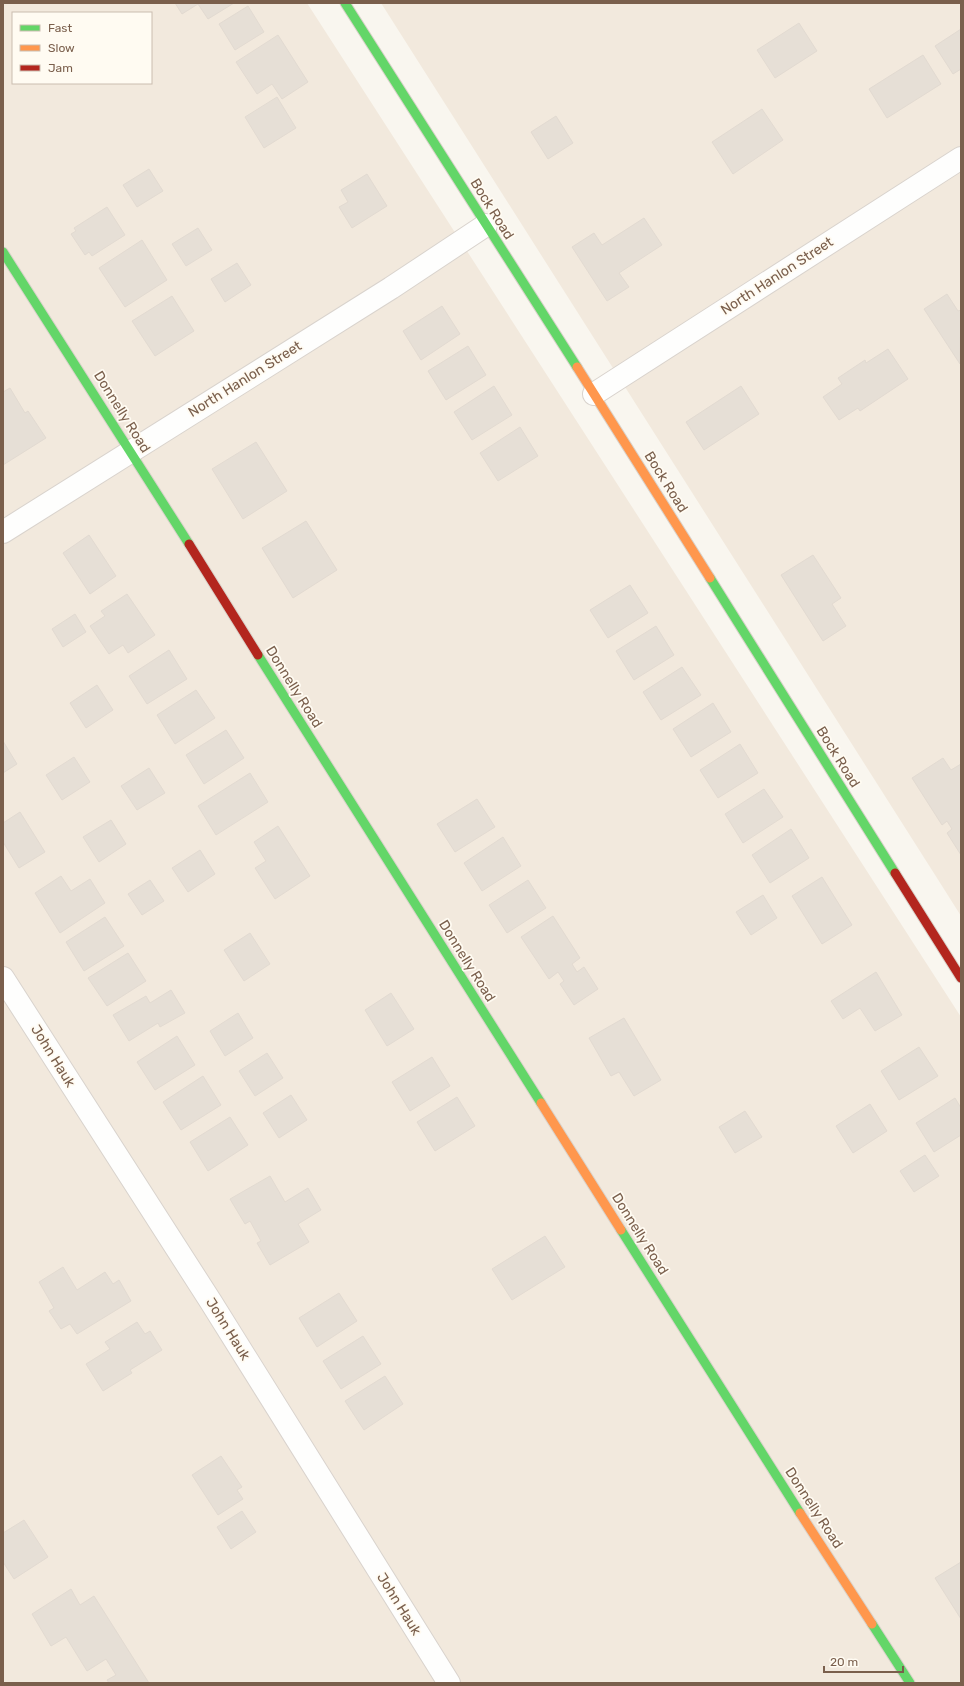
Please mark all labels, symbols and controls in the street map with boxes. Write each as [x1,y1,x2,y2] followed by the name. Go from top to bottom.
[12,12,152,84] legend
[48,21,72,35] text: Fast
[48,41,75,55] text: Slow
[48,61,73,75] text: Jam
[467,175,517,243] street label: Bock Road
[718,233,837,319] street label: North Hanlon Street
[185,337,305,421] street label: North Hanlon Street
[90,368,154,456] street label: Donnelly Road
[641,448,691,516] street label: Bock Road
[262,643,326,731] street label: Donnelly Road
[813,723,863,791] street label: Bock Road
[435,917,499,1005] street label: Donnelly Road
[27,1022,79,1091] street label: John Hauk
[608,1190,672,1278] street label: Donnelly Road
[202,1295,254,1364] street label: John Hauk
[781,1464,847,1552] street label: Donnelly Road
[373,1570,425,1639] street label: John Hauk
[824,1648,903,1674] scale bar
[830,1655,858,1669] text: 20 m

